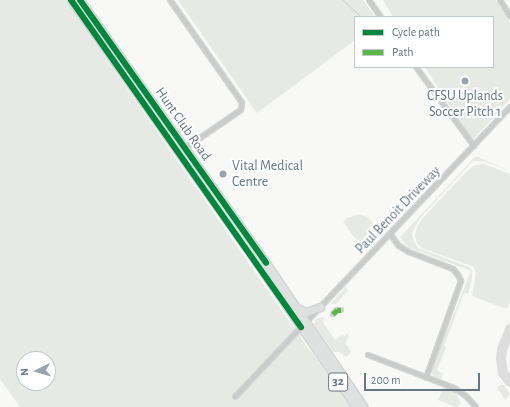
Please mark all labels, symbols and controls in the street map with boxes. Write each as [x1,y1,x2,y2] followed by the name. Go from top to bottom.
[354,16,494,68] legend
[392,26,440,38] text: Cycle path
[392,46,414,58] text: Path
[460,76,470,86] marker: CFSU Uplands Soccer Pitch 1
[152,84,214,164] street label: Hunt Club Road
[427,88,503,120] place label: CFSU Uplands Soccer Pitch 1
[232,158,303,190] place label: Vital Medical Centre
[352,163,444,257] street label: Paul Benoit Driveway
[217,168,229,180] marker: Vital Medical Centre
[16,351,56,391] north arrow
[366,365,482,391] scale bar
[19,368,30,376] text: N
[328,371,348,393] road number: 32
[371,374,401,386] text: 200 m

